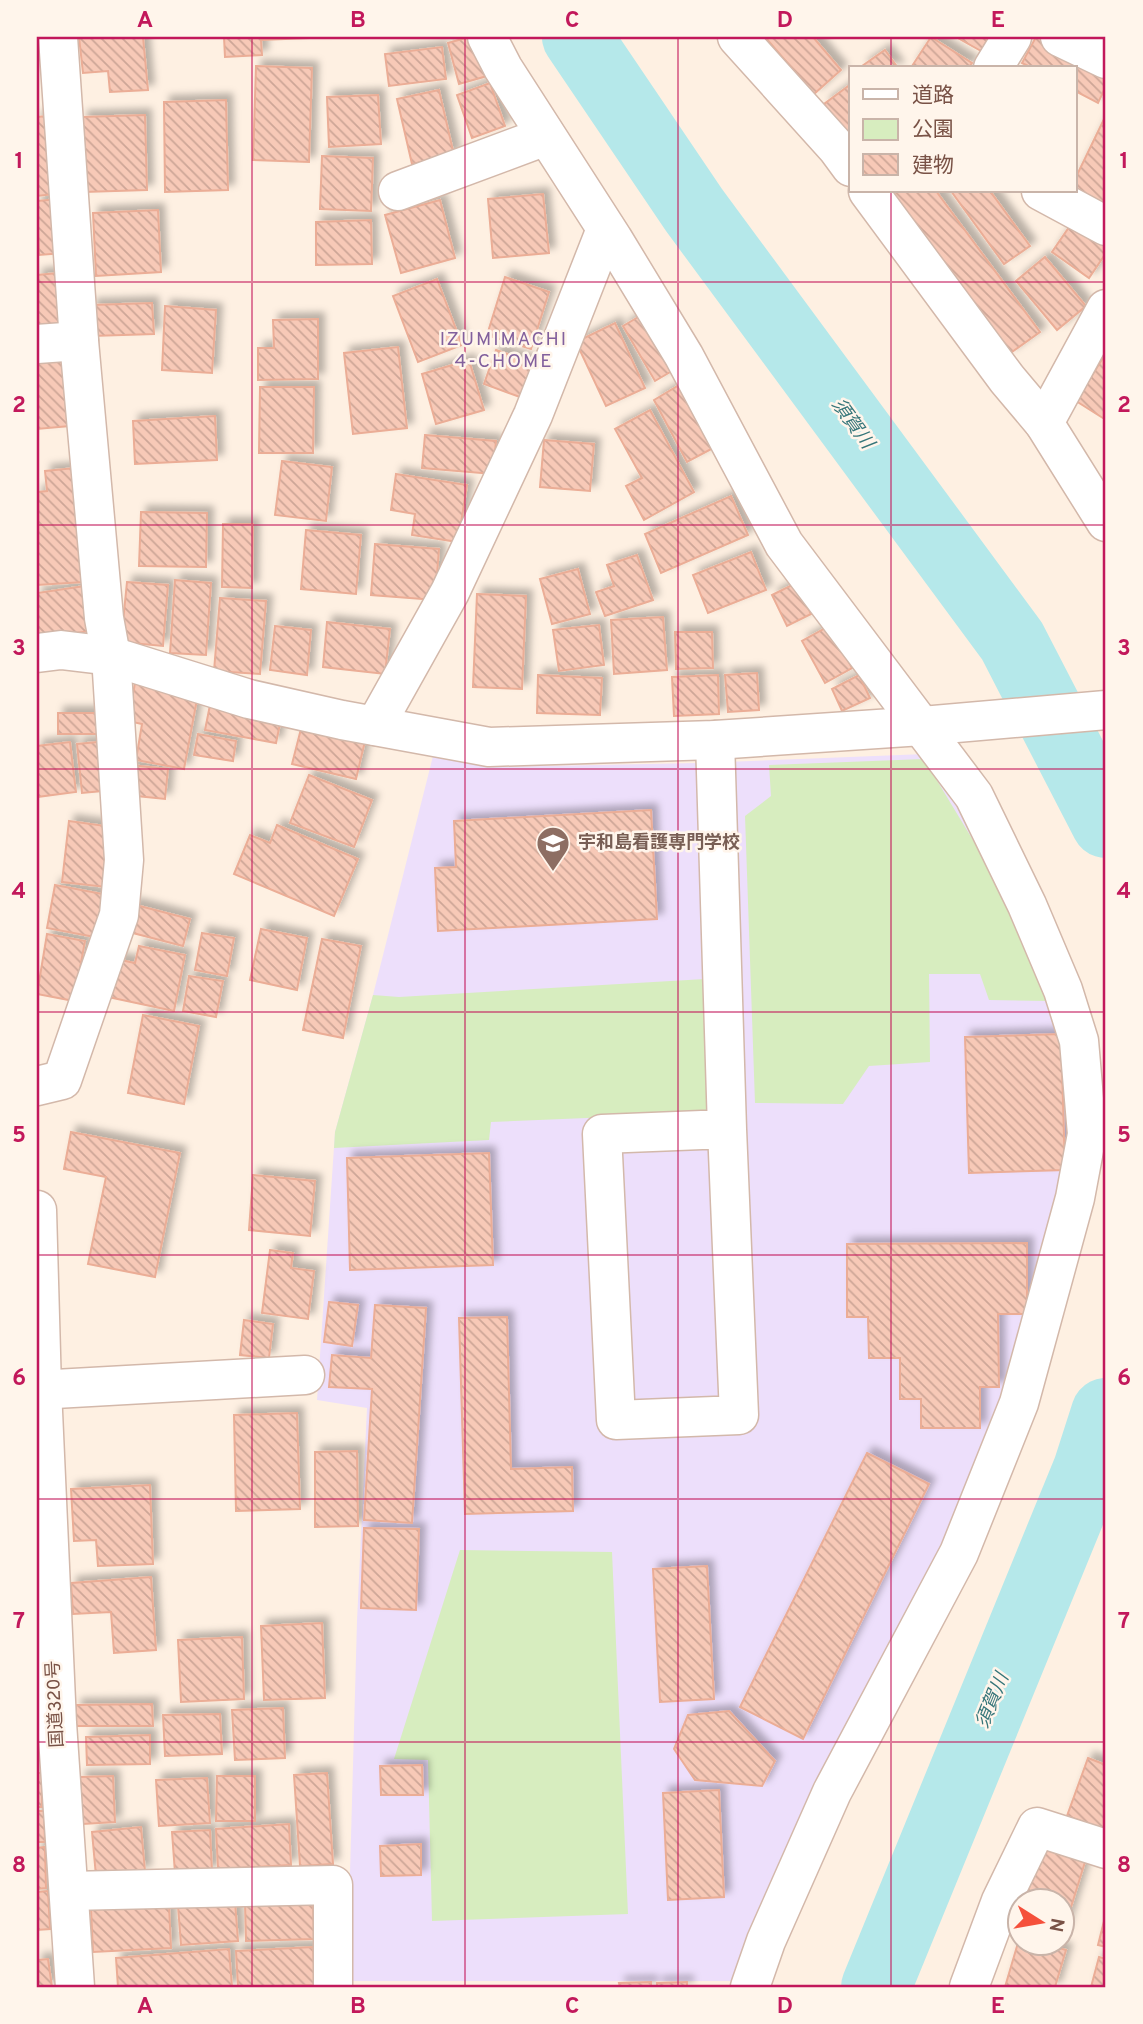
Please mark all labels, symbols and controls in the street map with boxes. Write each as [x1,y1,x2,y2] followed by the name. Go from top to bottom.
[137,7,153,36] text: A
[350,7,366,36] text: B
[565,7,579,36] text: C
[777,7,793,36] text: D
[991,7,1005,36] text: E
[849,66,1076,192] legend
[912,83,954,110] text: 道路
[912,117,954,144] text: 公園
[14,148,24,177] text: 1
[1119,148,1129,177] text: 1
[912,153,954,180] text: 建物
[440,328,568,374] district label: IZUMIMACHI 4-CHOME
[12,392,26,421] text: 2
[1117,392,1131,421] text: 2
[826,394,880,456] water label: 須賀川
[12,635,26,664] text: 3
[1117,635,1131,664] text: 3
[534,824,572,873] school or university icon: 宇和島看護専門学校
[578,832,740,855] place label: 宇和島看護専門学校
[12,878,26,907] text: 4
[1117,878,1131,907] text: 4
[12,1122,26,1151] text: 5
[1117,1122,1131,1151] text: 5
[12,1365,26,1394] text: 6
[1117,1365,1131,1394] text: 6
[13,1608,25,1637] text: 7
[1118,1608,1130,1637] text: 7
[42,1660,70,1748] street label: 国道320号
[971,1668,1016,1732] water label: 須賀川
[12,1852,26,1881] text: 8
[1117,1852,1131,1881] text: 8
[1006,1888,1076,1958] north arrow
[1043,1916,1069,1934] text: N
[137,1993,153,2022] text: A
[350,1993,366,2022] text: B
[565,1993,579,2022] text: C
[777,1993,793,2022] text: D
[991,1993,1005,2022] text: E

